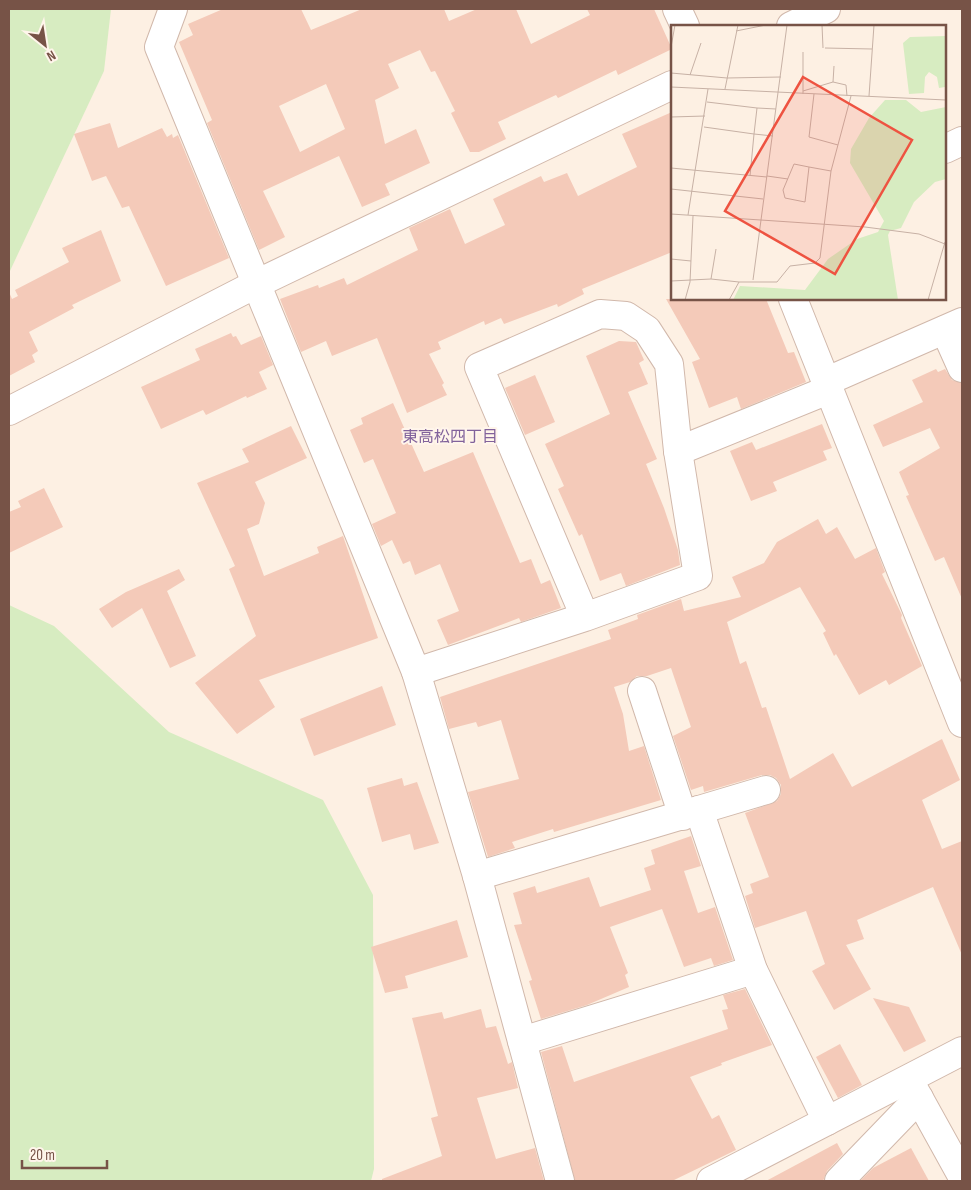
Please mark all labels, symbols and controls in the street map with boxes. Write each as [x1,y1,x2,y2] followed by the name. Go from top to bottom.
[20,20,70,70] north arrow
[671,25,946,300] inset map
[44,47,59,65] text: N
[402,428,498,447] district label: 東高松四丁目
[22,1138,108,1170] scale bar
[30,1146,55,1165] text: 20 m

